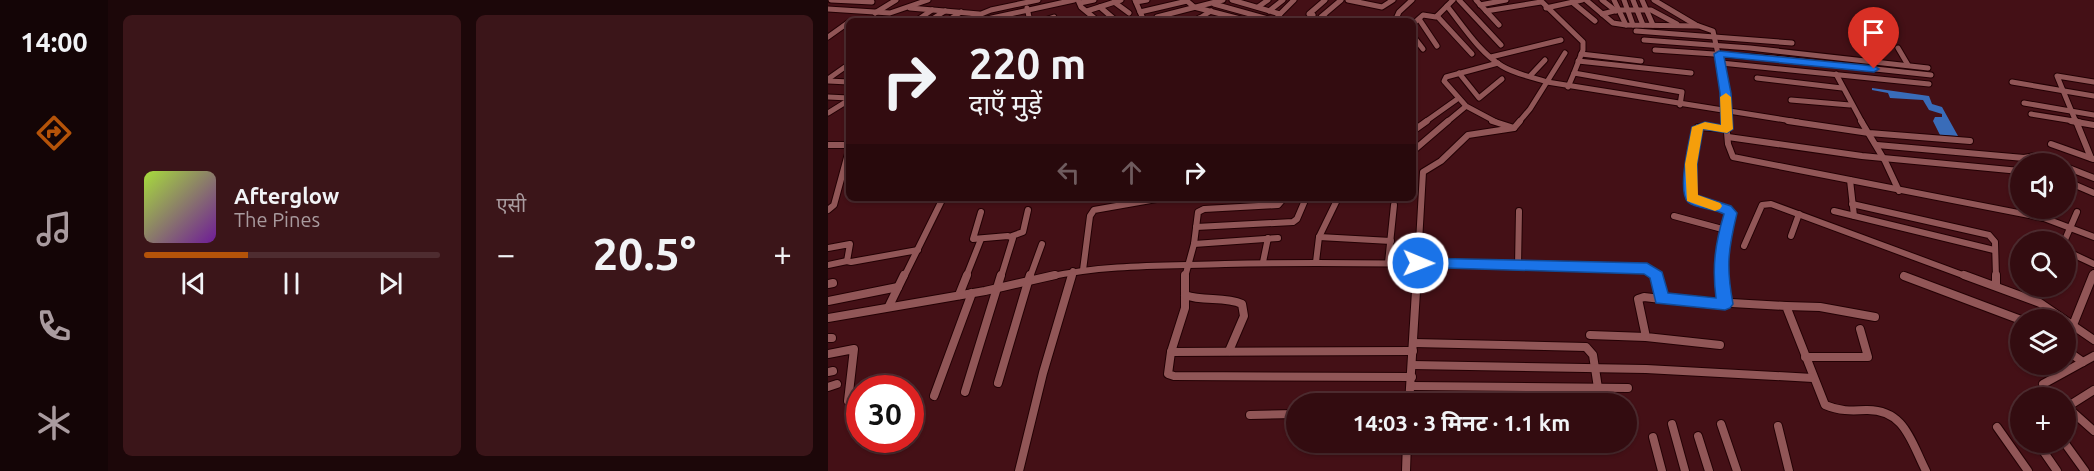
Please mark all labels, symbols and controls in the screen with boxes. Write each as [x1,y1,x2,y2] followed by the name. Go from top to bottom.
[1848,7,1899,69] pin
[1857,16,1890,49] icon: arrive
[20,27,88,57] text: 14:00
[969,40,1086,87] text: 220 m
[870,42,948,120] icon: right
[969,89,1042,119] text: दाएँ मुड़ें
[33,112,75,154] icon: directions
[2010,153,2076,453] map controls
[2010,153,2076,219] button: sound
[1052,156,1085,189] icon: left
[1115,156,1148,189] icon: ahead
[1178,156,1211,189] icon: right
[234,183,339,208] text: Afterglow
[497,193,526,216] text: एसी
[33,208,75,250] icon: music
[234,208,320,231] text: The Pines
[593,228,696,279] text: 20.5°
[1386,231,1450,295] position arrow
[2010,231,2076,297] button: search
[497,235,515,272] text: −
[773,235,792,272] text: +
[177,267,210,300] icon: previous
[275,267,308,300] icon: pause
[374,267,407,300] icon: next
[33,305,75,347] icon: phone
[2010,309,2076,375] button: layers
[846,375,924,453] speed limit sign: 30
[2010,387,2076,453] button: +
[33,402,75,444] icon: climate
[1353,410,1570,435] text: 14:03 · 3 मिनट · 1.1 km

